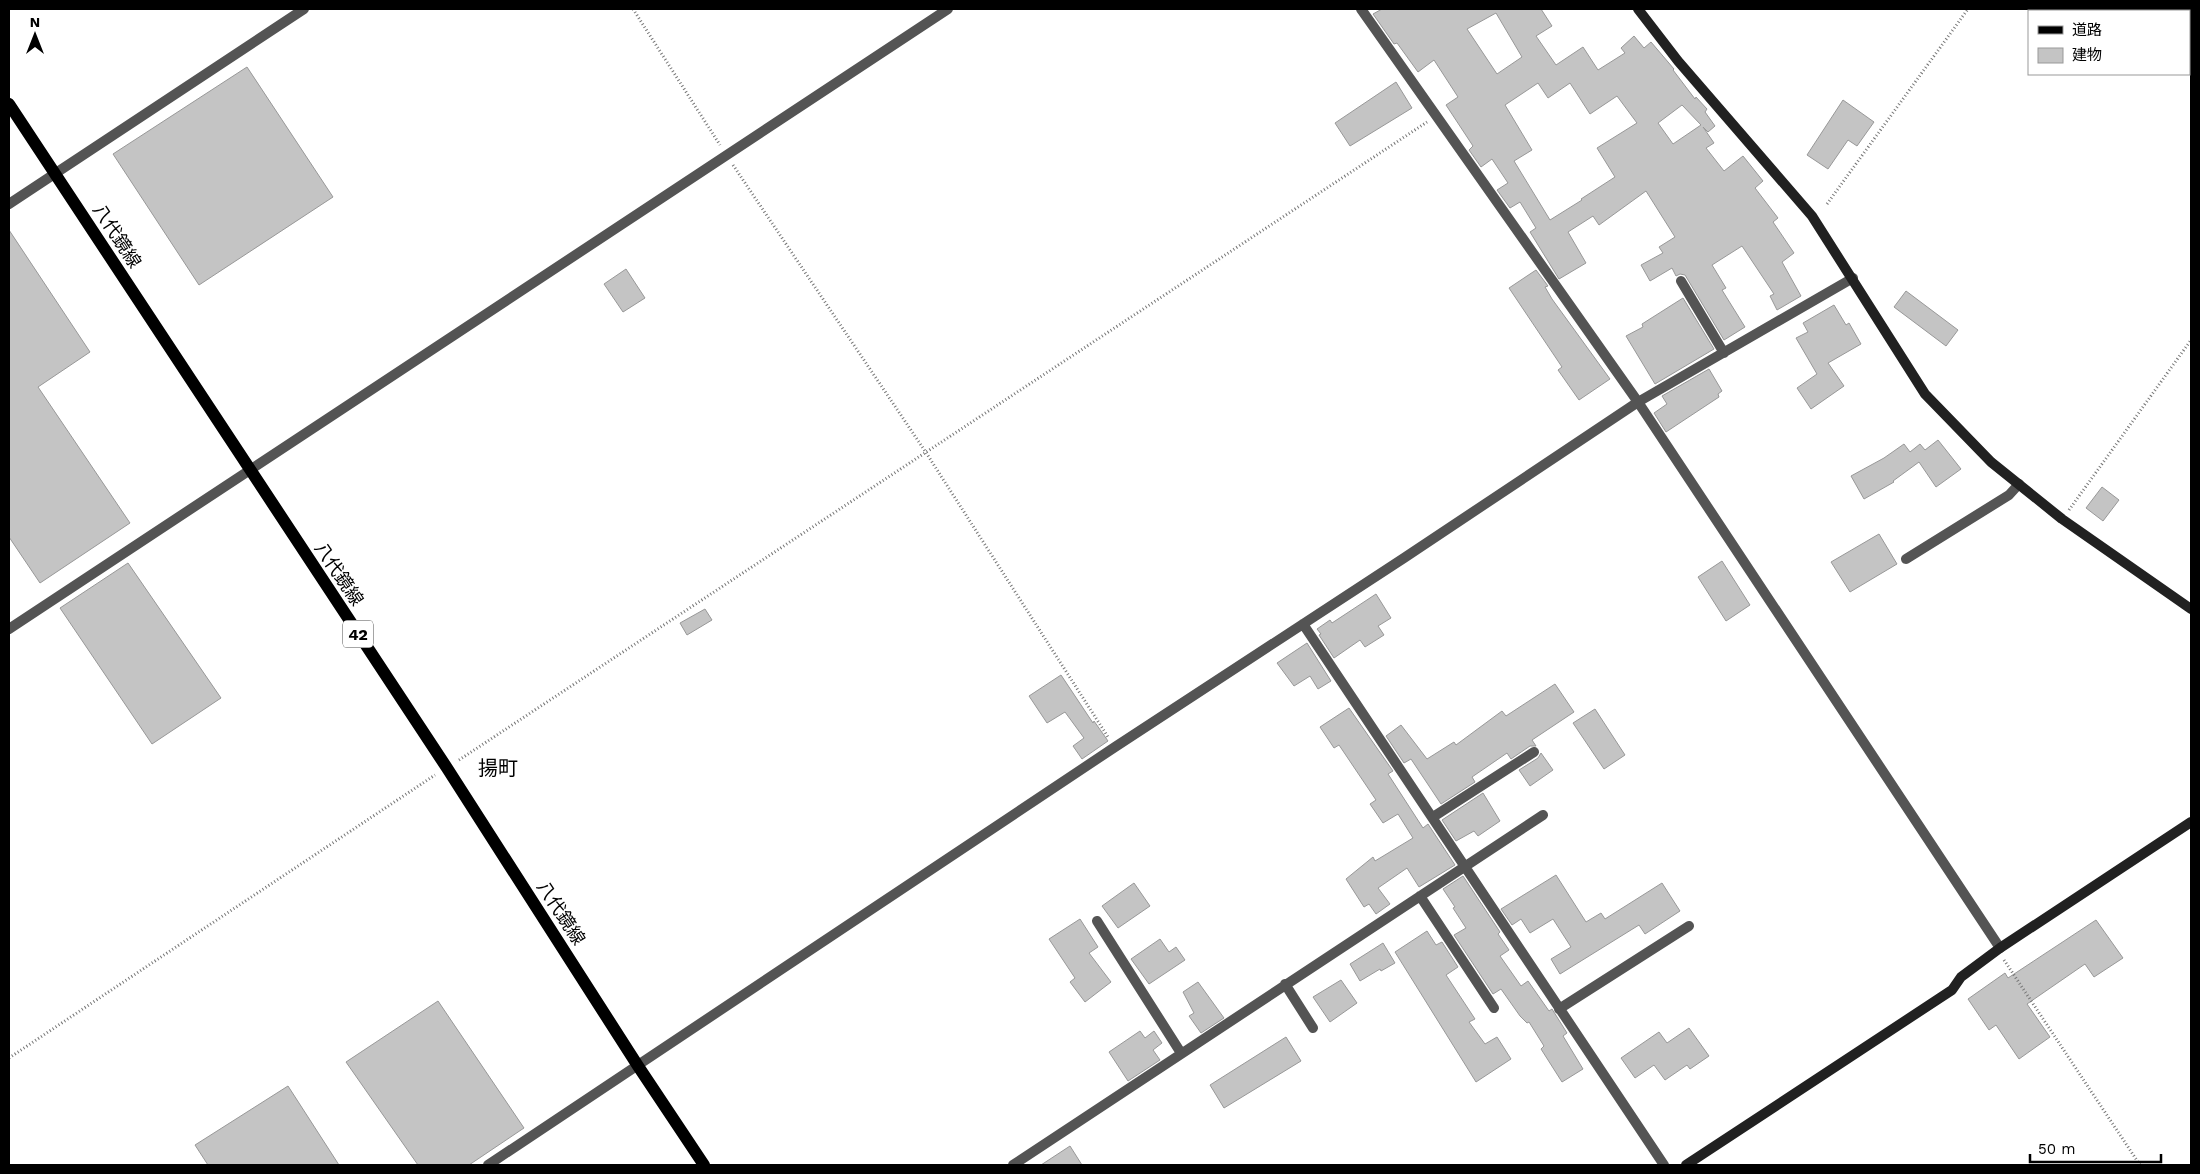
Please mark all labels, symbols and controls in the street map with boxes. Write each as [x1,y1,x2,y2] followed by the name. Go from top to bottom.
[10,10,60,60] north arrow
[2028,10,2190,75] legend
[30,14,40,30] text: N
[2072,21,2102,39] text: 道路
[2072,46,2102,64] text: 建物
[89,200,146,272] street label: 八代鏡線
[311,538,368,609] street label: 八代鏡線
[343,620,373,648] road number: 42
[478,756,518,780] district label: 揚町
[533,877,590,949] street label: 八代鏡線
[2030,1132,2161,1164] scale bar
[2038,1140,2075,1158] text: 50 m

